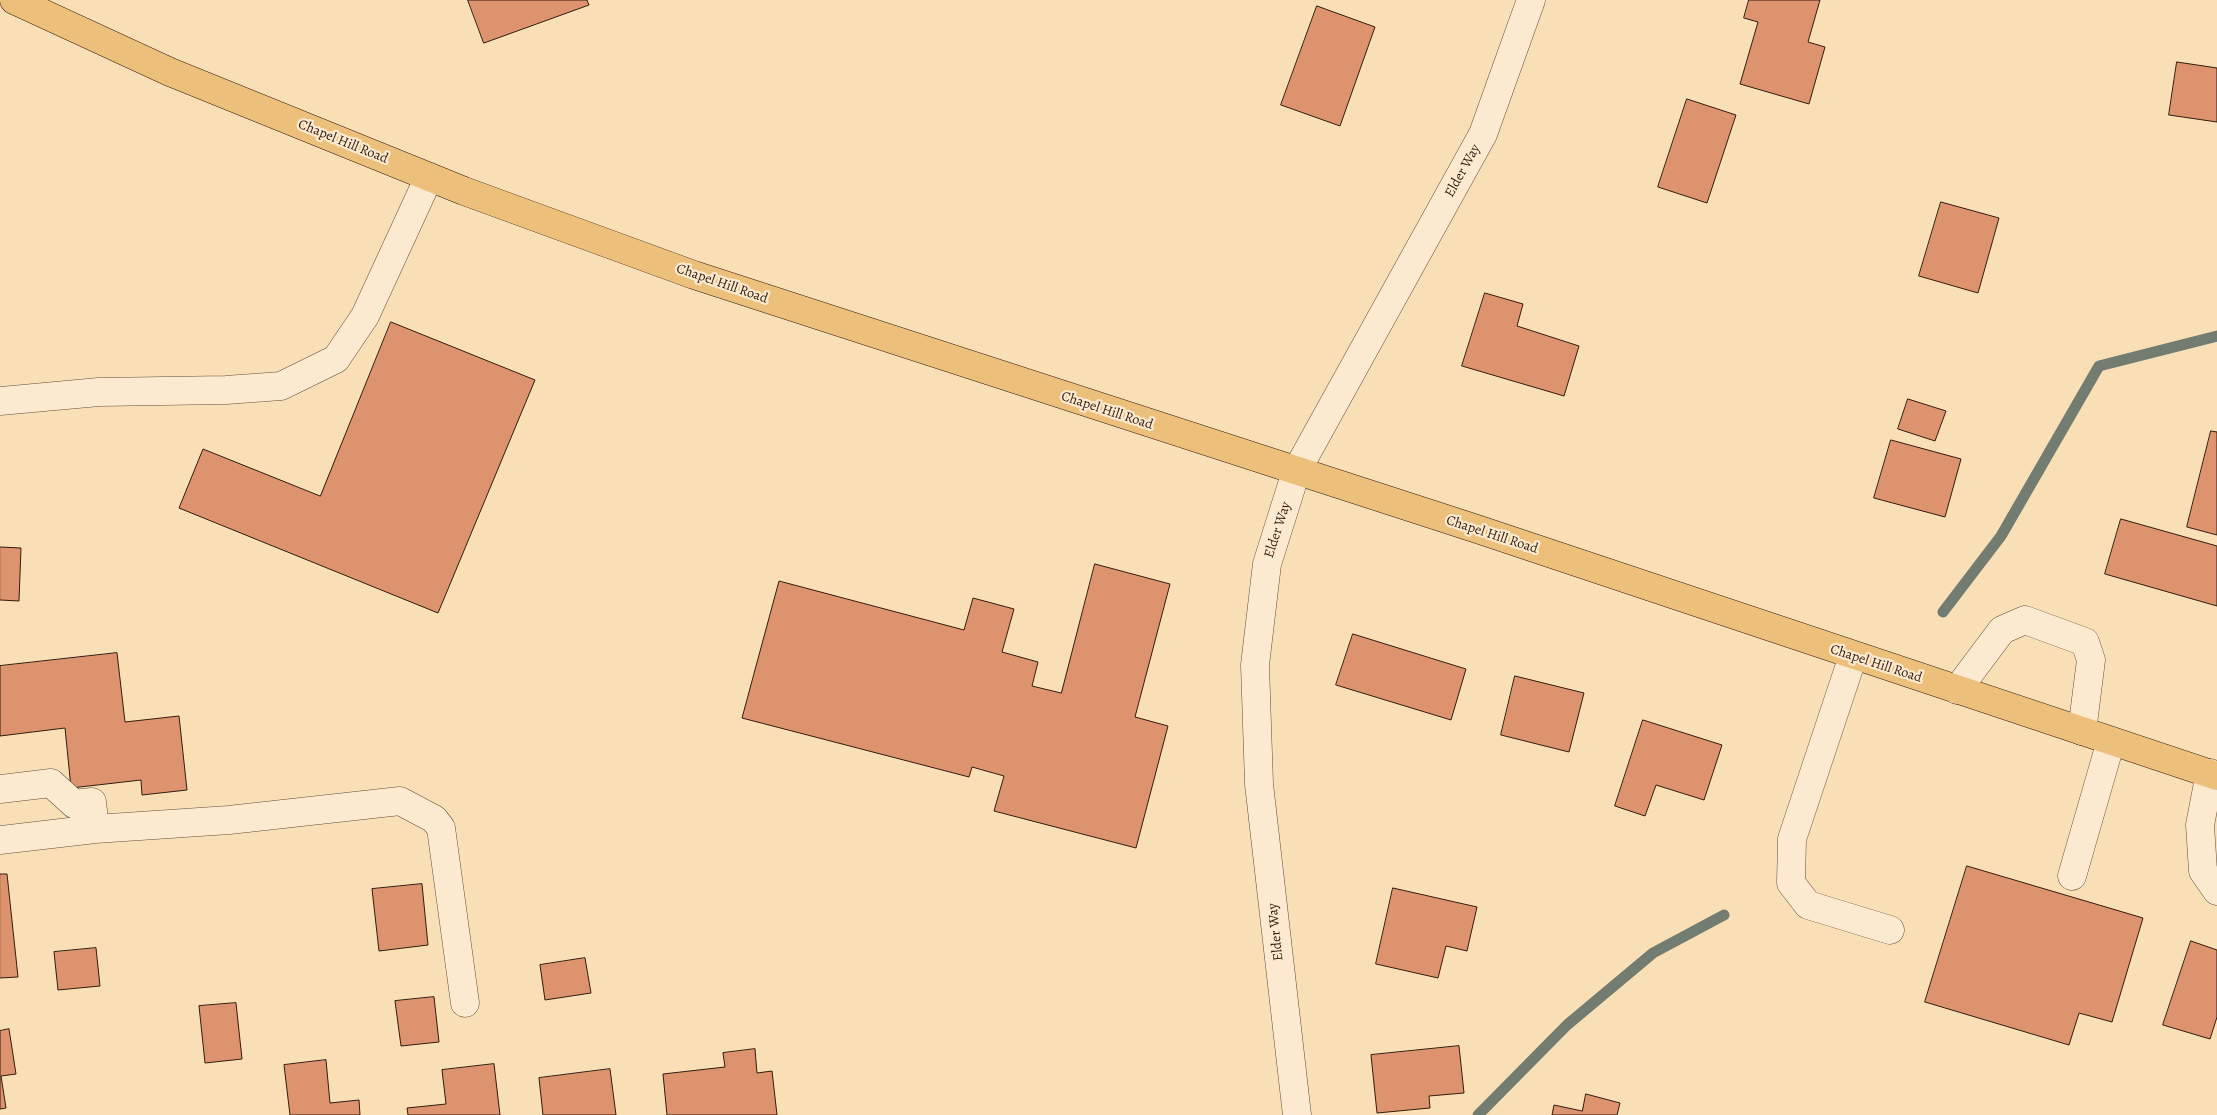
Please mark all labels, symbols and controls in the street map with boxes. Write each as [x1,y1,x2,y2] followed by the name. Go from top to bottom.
[295,116,391,168] street label: Chapel Hill Road
[1442,142,1484,200] street label: Elder Way
[674,260,770,308] street label: Chapel Hill Road
[1059,388,1155,434] street label: Chapel Hill Road
[1261,500,1295,560] street label: Elder Way
[1444,512,1540,558] street label: Chapel Hill Road
[1828,641,1924,687] street label: Chapel Hill Road
[1265,902,1287,962] street label: Elder Way

